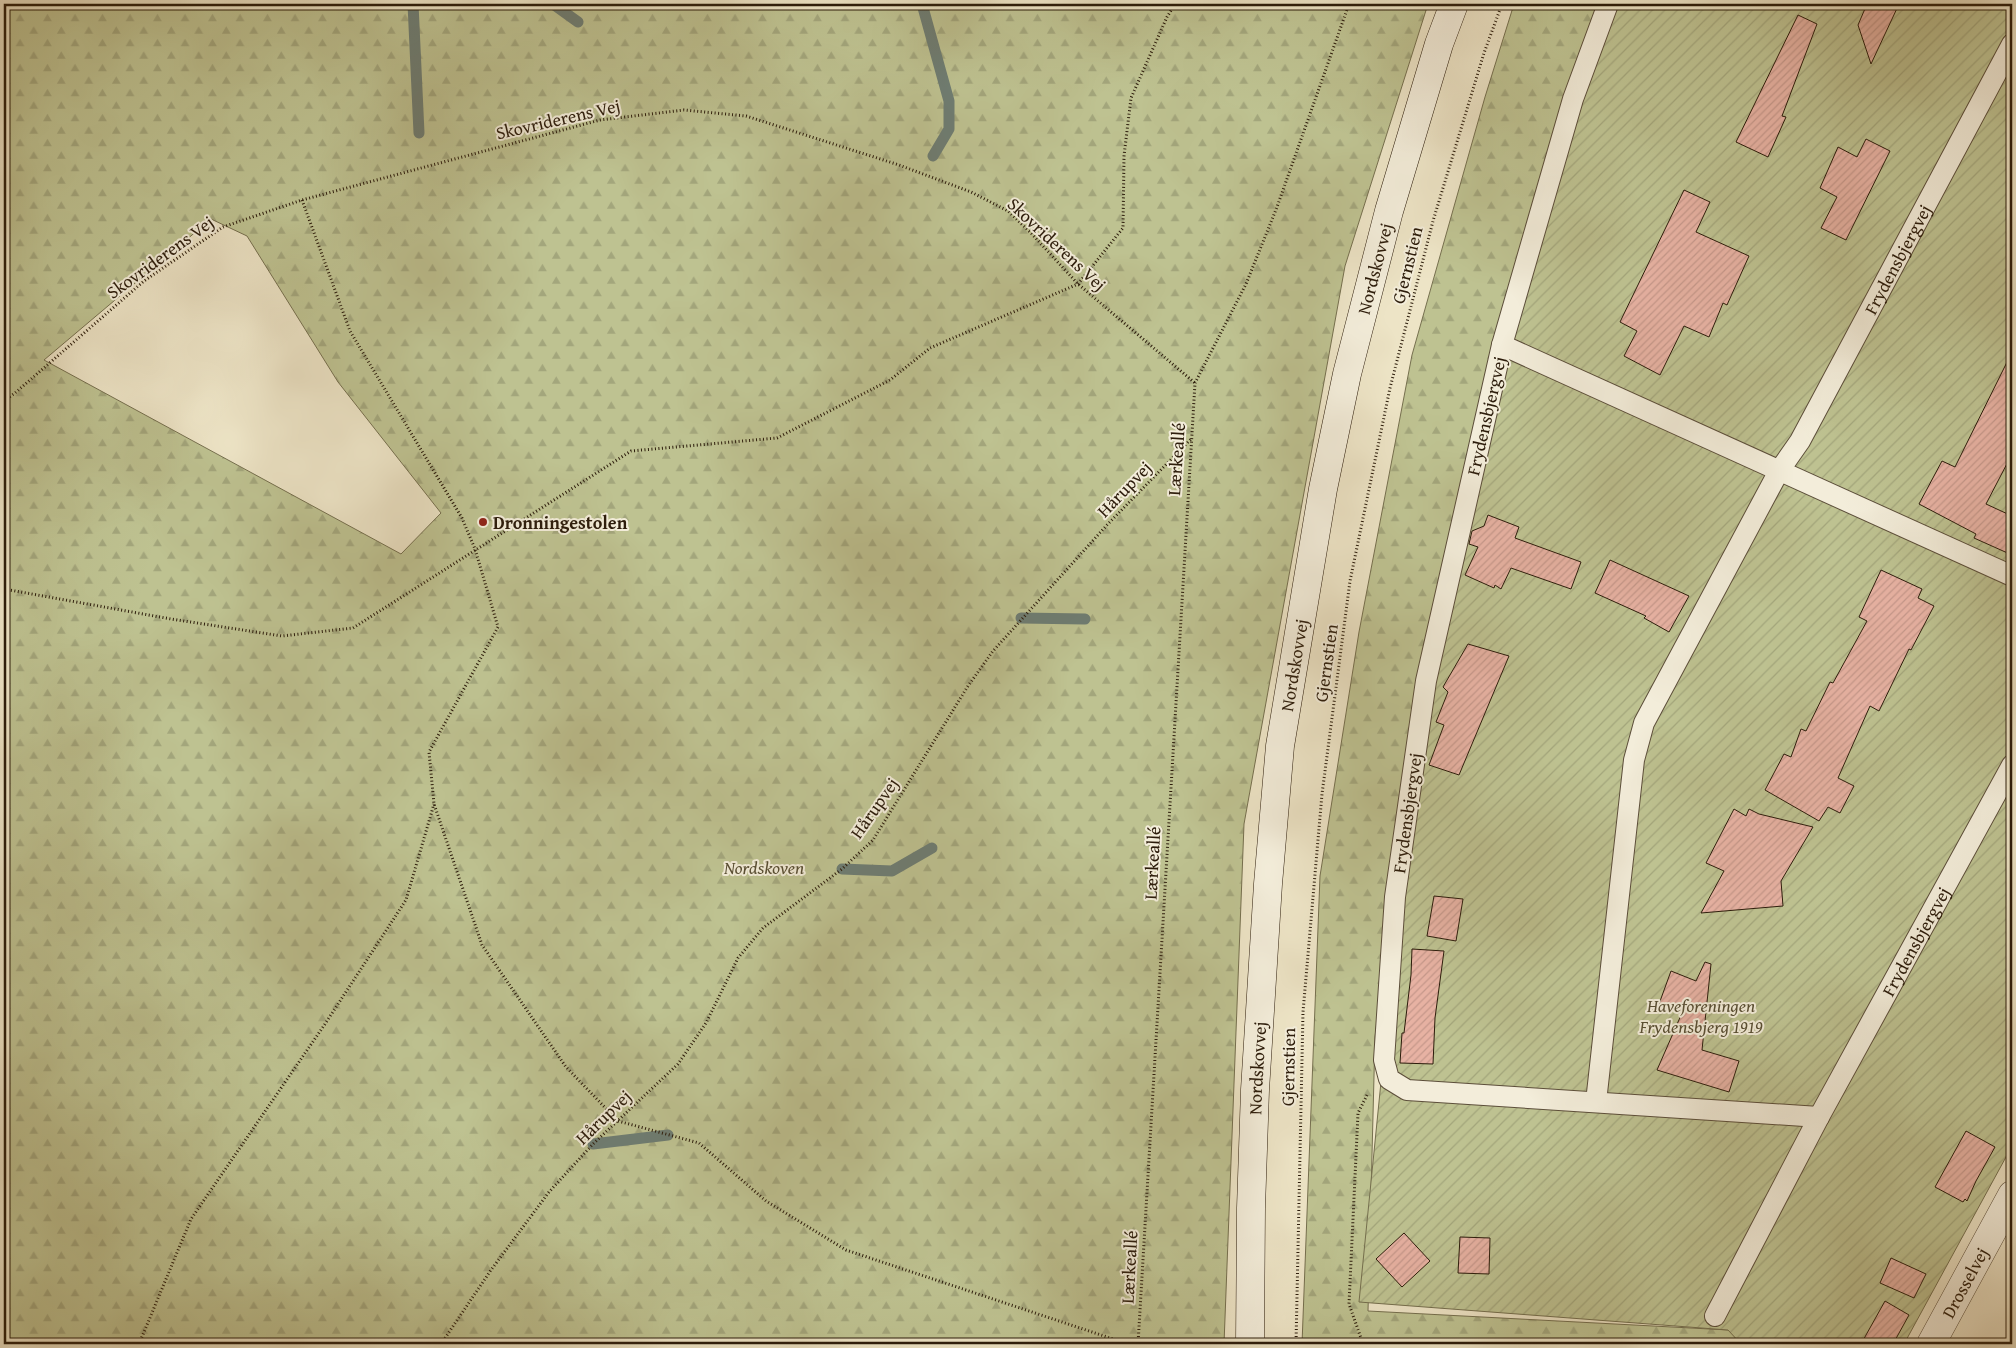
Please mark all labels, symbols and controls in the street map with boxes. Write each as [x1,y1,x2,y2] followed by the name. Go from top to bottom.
[493,92,623,146] street label: Skovriderens Vej
[1001,191,1113,297] street label: Skovriderens Vej
[1857,199,1938,319] street label: Frydensbjergvej
[101,209,219,305] street label: Skovriderens Vej
[1349,220,1399,317] street label: Nordskovvej
[1384,224,1430,306] street label: Gjernstien
[1459,354,1513,478] street label: Frydensbjergvej
[1160,422,1192,496] street label: Lærkeallé
[1090,455,1158,523] street label: Hårupvej
[493,509,628,536] place label: Dronningestolen
[477,516,489,528] marker: Dronningestolen
[1273,617,1315,713] street label: Nordskovvej
[1307,622,1345,704] street label: Gjernstien
[1385,751,1429,875] street label: Frydensbjergvej
[843,772,905,844] street label: Hårupvej
[1137,826,1167,900] street label: Lærkeallé
[723,854,804,881] park label: Nordskoven
[1874,882,1956,1001] street label: Frydensbjergvej
[1638,992,1763,1040] park label: Haveforeningen Frydensbjerg 1919
[1241,1021,1273,1115] street label: Nordskovvej
[1274,1028,1302,1106] street label: Gjernstien
[569,1083,637,1151] street label: Hårupvej
[1114,1230,1144,1304] street label: Lærkeallé
[1934,1242,1995,1323] street label: Drosselvej

